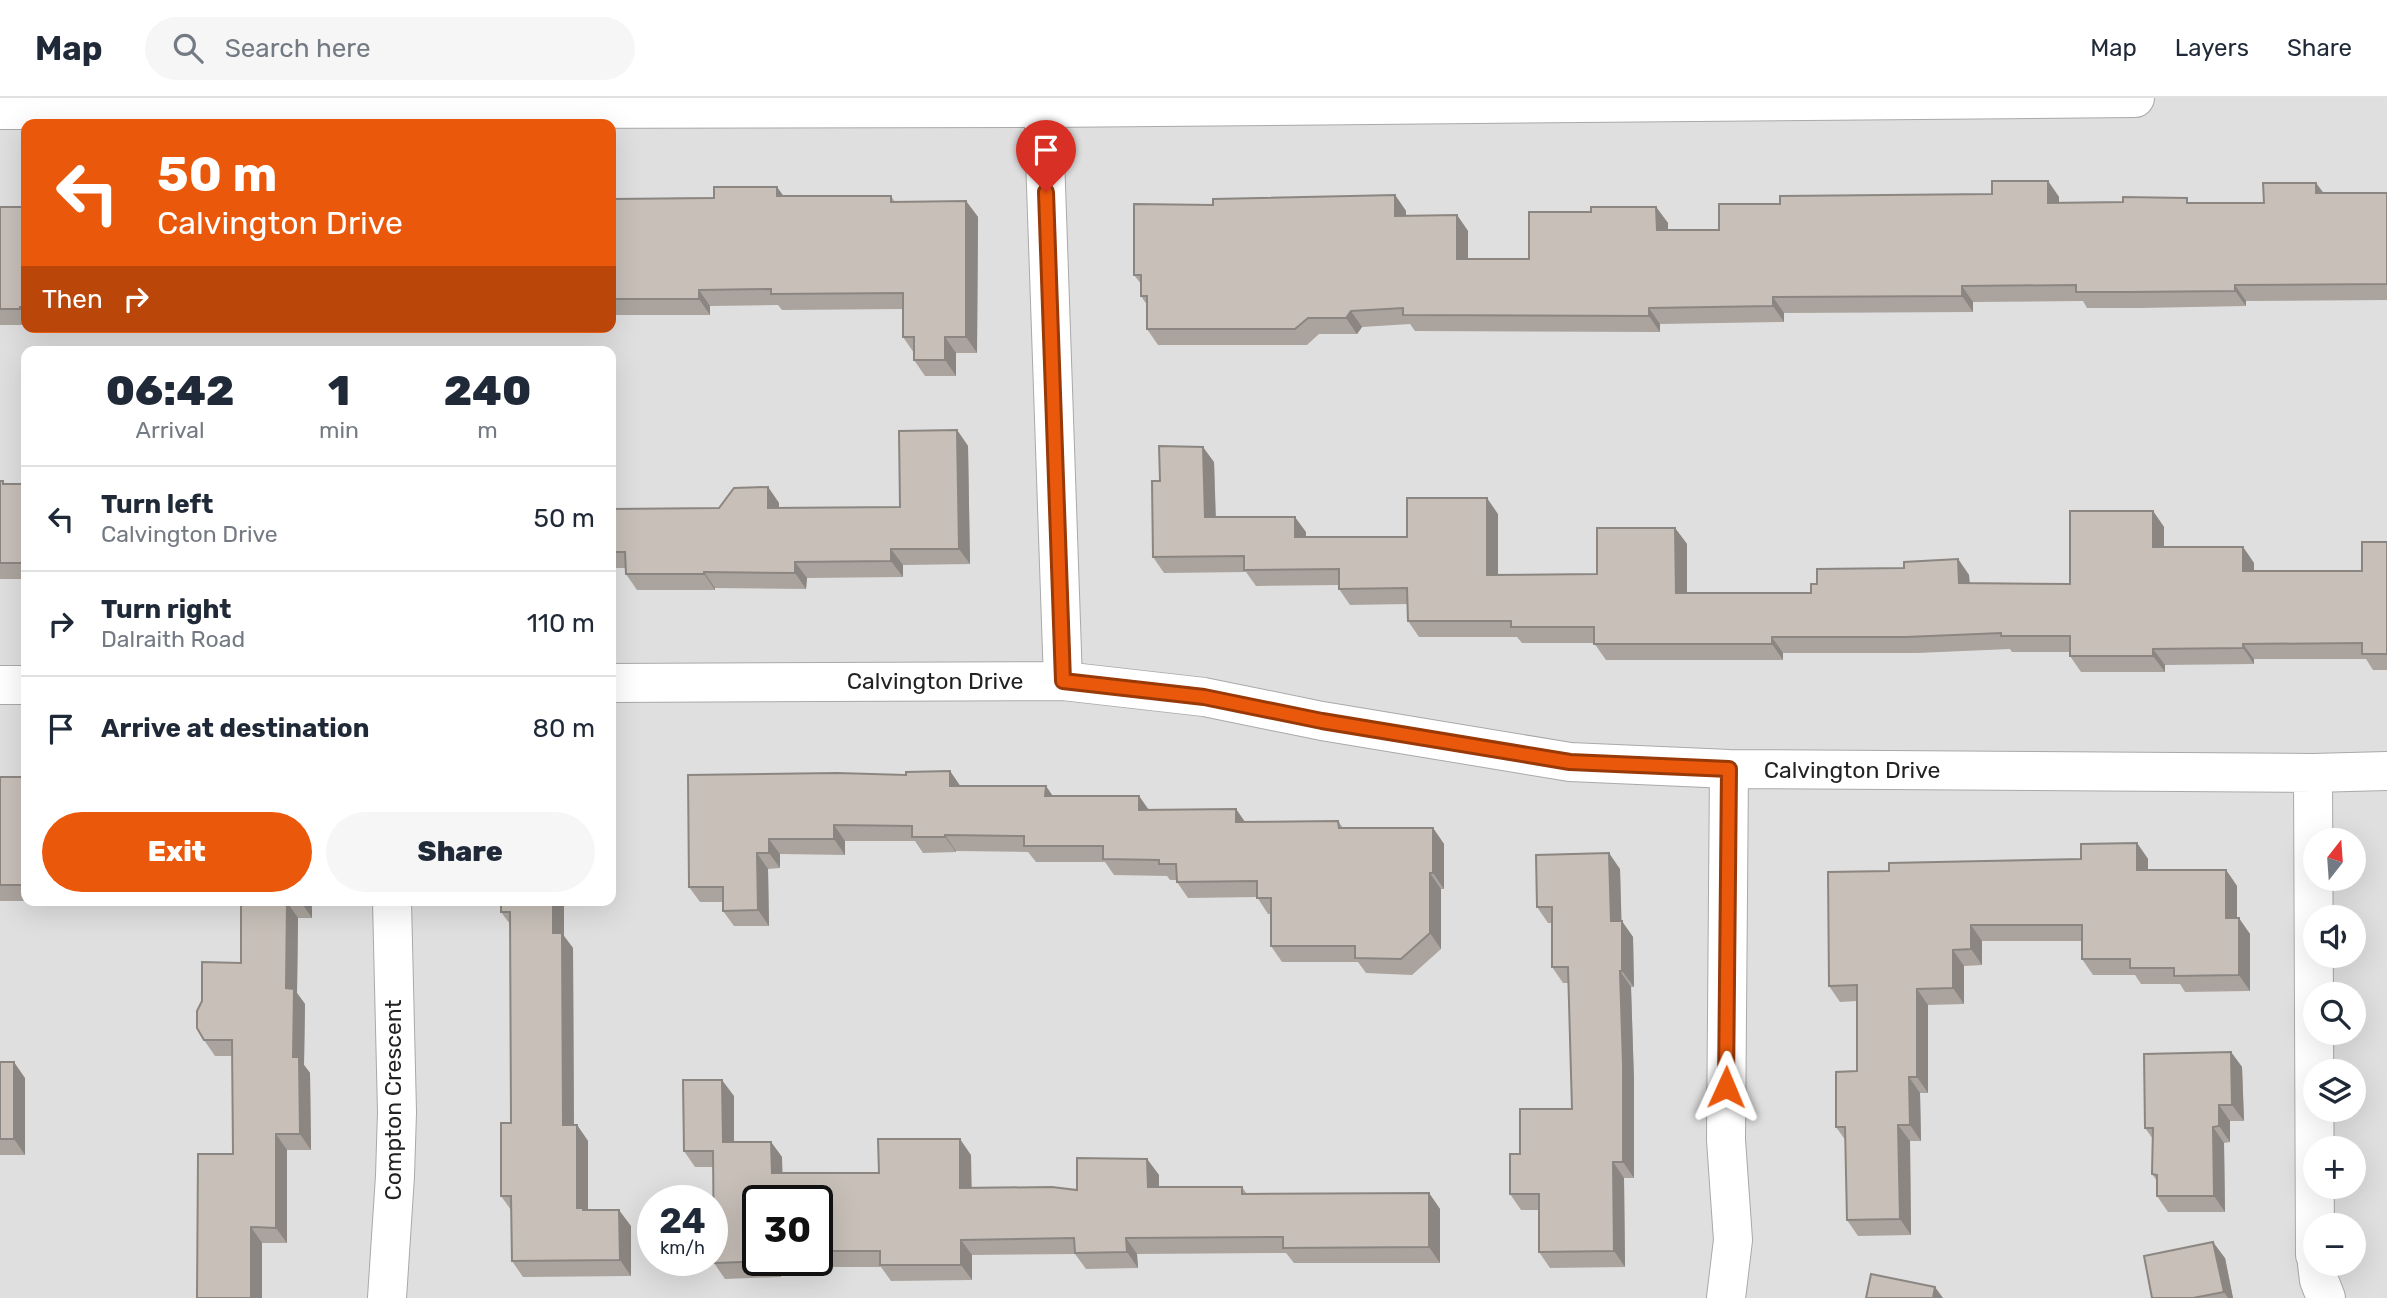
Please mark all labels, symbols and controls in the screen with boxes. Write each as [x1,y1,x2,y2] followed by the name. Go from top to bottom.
[145,17,635,80] search box
[35,29,103,68] text: Map
[169,29,207,67] icon: search
[225,33,370,64] text: Search here
[2090,34,2137,62] text: Map
[2175,34,2249,62] text: Layers
[2287,34,2352,62] text: Share
[1016,120,1076,192] pin
[1027,131,1065,169] icon: arrive
[157,145,277,203] text: 50 m
[42,147,133,238] icon: left
[157,204,403,242] text: Calvington Drive
[117,280,155,318] icon: right
[42,284,103,315] text: Then
[106,366,234,416] text: 06:42
[328,366,350,416] text: 1
[444,366,531,416] text: 240
[136,416,205,444] text: Arrival
[319,416,359,444] text: min
[477,416,498,444] text: m
[101,489,213,520] text: Turn left
[42,500,80,538] icon: left
[534,503,595,534] text: 50 m
[101,520,278,548] text: Calvington Drive
[101,594,231,625] text: Turn right
[42,605,80,643] icon: right
[527,608,595,639] text: 110 m
[101,625,245,653] text: Dalraith Road
[847,667,1023,695] street label: Calvington Drive
[42,710,80,748] icon: arrive
[101,713,369,744] text: Arrive at destination
[532,713,595,744] text: 80 m
[1764,756,1940,784] street label: Calvington Drive
[42,812,312,892] button: Exit
[326,812,595,892] button: Share
[2303,828,2366,891] north arrow
[2303,828,2366,1276] map controls
[2303,905,2366,968] button: sound
[2303,982,2366,1045] button: search
[379,999,407,1201] street label: Compton Crescent
[1689,1050,1763,1124] position arrow
[2303,1059,2366,1122] button: layers
[2303,1136,2366,1199] button: +
[742,1185,833,1276] speed limit sign: 30
[659,1200,706,1242] text: 24
[2303,1213,2366,1276] button: −
[660,1237,705,1259] text: km/h

